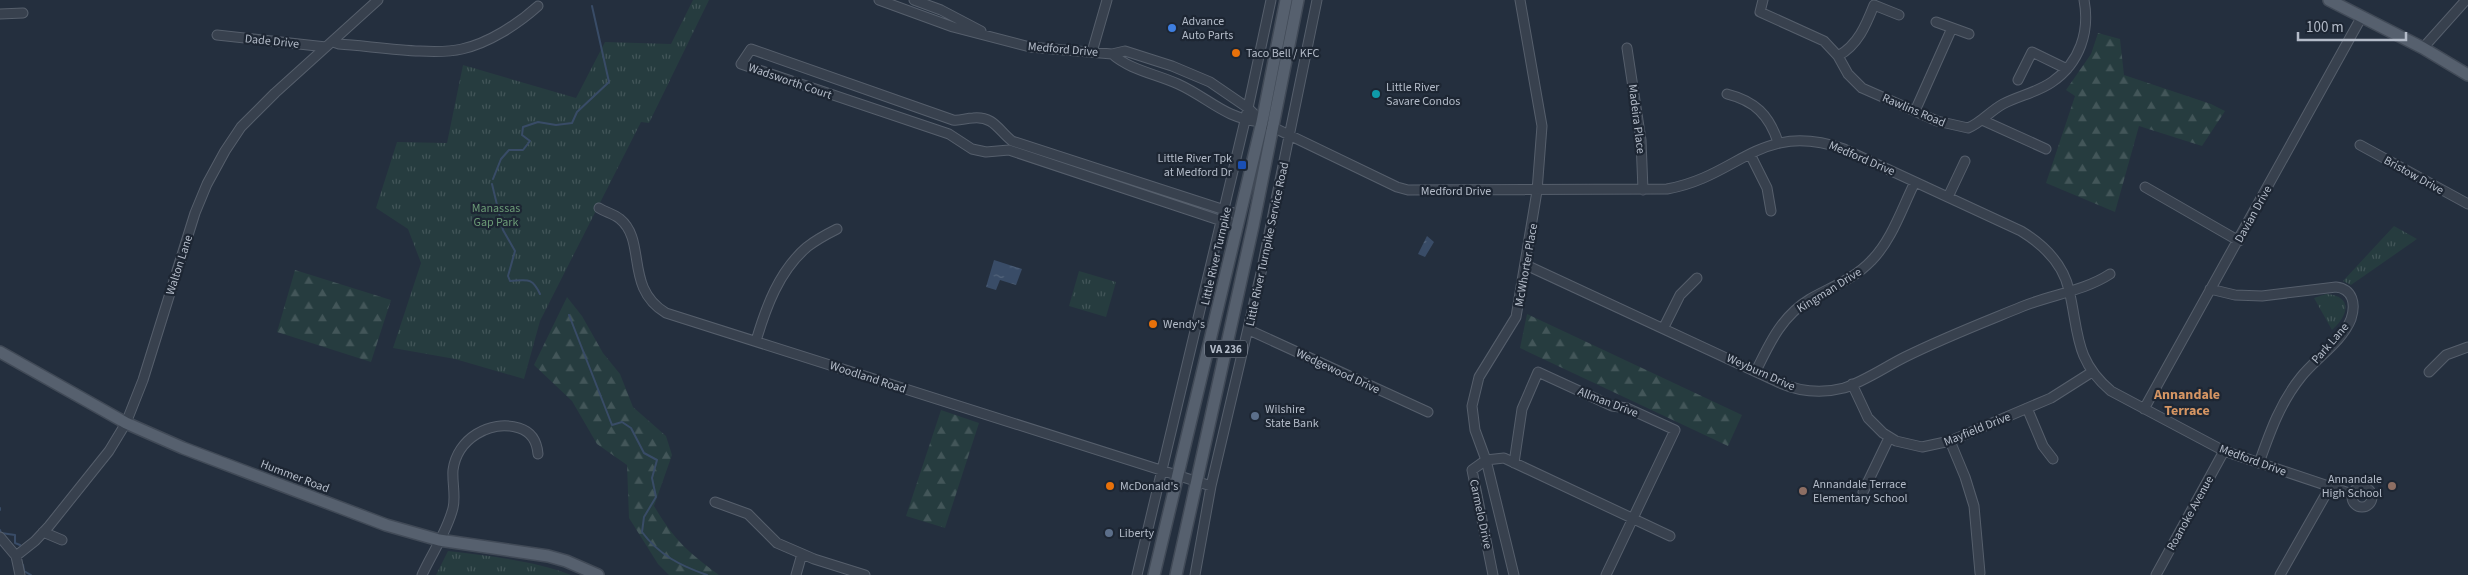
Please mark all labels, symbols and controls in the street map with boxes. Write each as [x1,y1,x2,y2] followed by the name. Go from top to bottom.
[2298,10,2406,42] scale bar
[1182,13,1233,44] place label: Advance Auto Parts
[2306,17,2344,38] text: 100 m
[1166,22,1178,34] marker: Advance Auto Parts
[244,30,300,53] street label: Dade Drive
[1027,38,1099,61] street label: Medford Drive
[1246,45,1320,62] place label: Taco Bell / KFC
[1230,47,1242,59] marker: Taco Bell / KFC
[746,59,834,104] street label: Wadsworth Court
[1386,79,1460,110] place label: Little River Savare Condos
[1624,83,1649,155] street label: Madeira Place
[1370,88,1382,100] marker: Little River Savare Condos
[1880,90,1948,131] street label: Rawlins Road
[1826,137,1898,180] street label: Medford Drive
[1158,150,1233,181] place label: Little River Tpk at Medford Dr
[2381,152,2447,199] street label: Bristow Drive
[1236,159,1248,171] marker: Little River Tpk at Medford Dr
[1242,160,1293,328] street label: Little River Turnpike Service Road
[1421,183,1491,200] street label: Medford Drive
[2231,183,2276,246] street label: Davian Drive
[472,200,520,231] park label: Manassas Gap Park
[1197,205,1236,307] street label: Little River Turnpike
[1511,222,1542,308] street label: McWhorter Place
[162,233,197,297] street label: Walton Lane
[1794,264,1865,317] street label: Kingman Drive
[1163,316,1205,333] place label: Wendy's
[1147,318,1159,330] marker: Wendy's
[2308,319,2353,367] street label: Park Lane
[1205,340,1247,358] road number: VA 236
[1293,345,1382,398] street label: Wedgewood Drive
[1724,350,1798,395] street label: Weyburn Drive
[827,357,908,398] street label: Woodland Road
[1575,383,1641,422] street label: Allman Drive
[2153,385,2220,421] district label: Annandale Terrace
[1265,401,1319,432] place label: Wilshire State Bank
[1941,408,2013,451] street label: Mayfield Drive
[1249,410,1261,422] marker: Wilshire State Bank
[2217,440,2289,481] street label: Medford Drive
[258,456,332,497] street label: Hummer Road
[2322,471,2382,502] place label: Annandale High School
[2163,473,2218,554] street label: Roanoke Avenue
[1813,476,1908,507] place label: Annandale Terrace Elementary School
[1120,478,1178,495] place label: McDonald's
[1465,478,1496,551] street label: Carmelo Drive
[1104,480,1116,492] marker: McDonald's
[2386,480,2398,492] marker: Annandale High School
[1797,485,1809,497] marker: Annandale Terrace Elementary School
[1119,525,1155,542] place label: Liberty
[1103,527,1115,539] marker: Liberty

